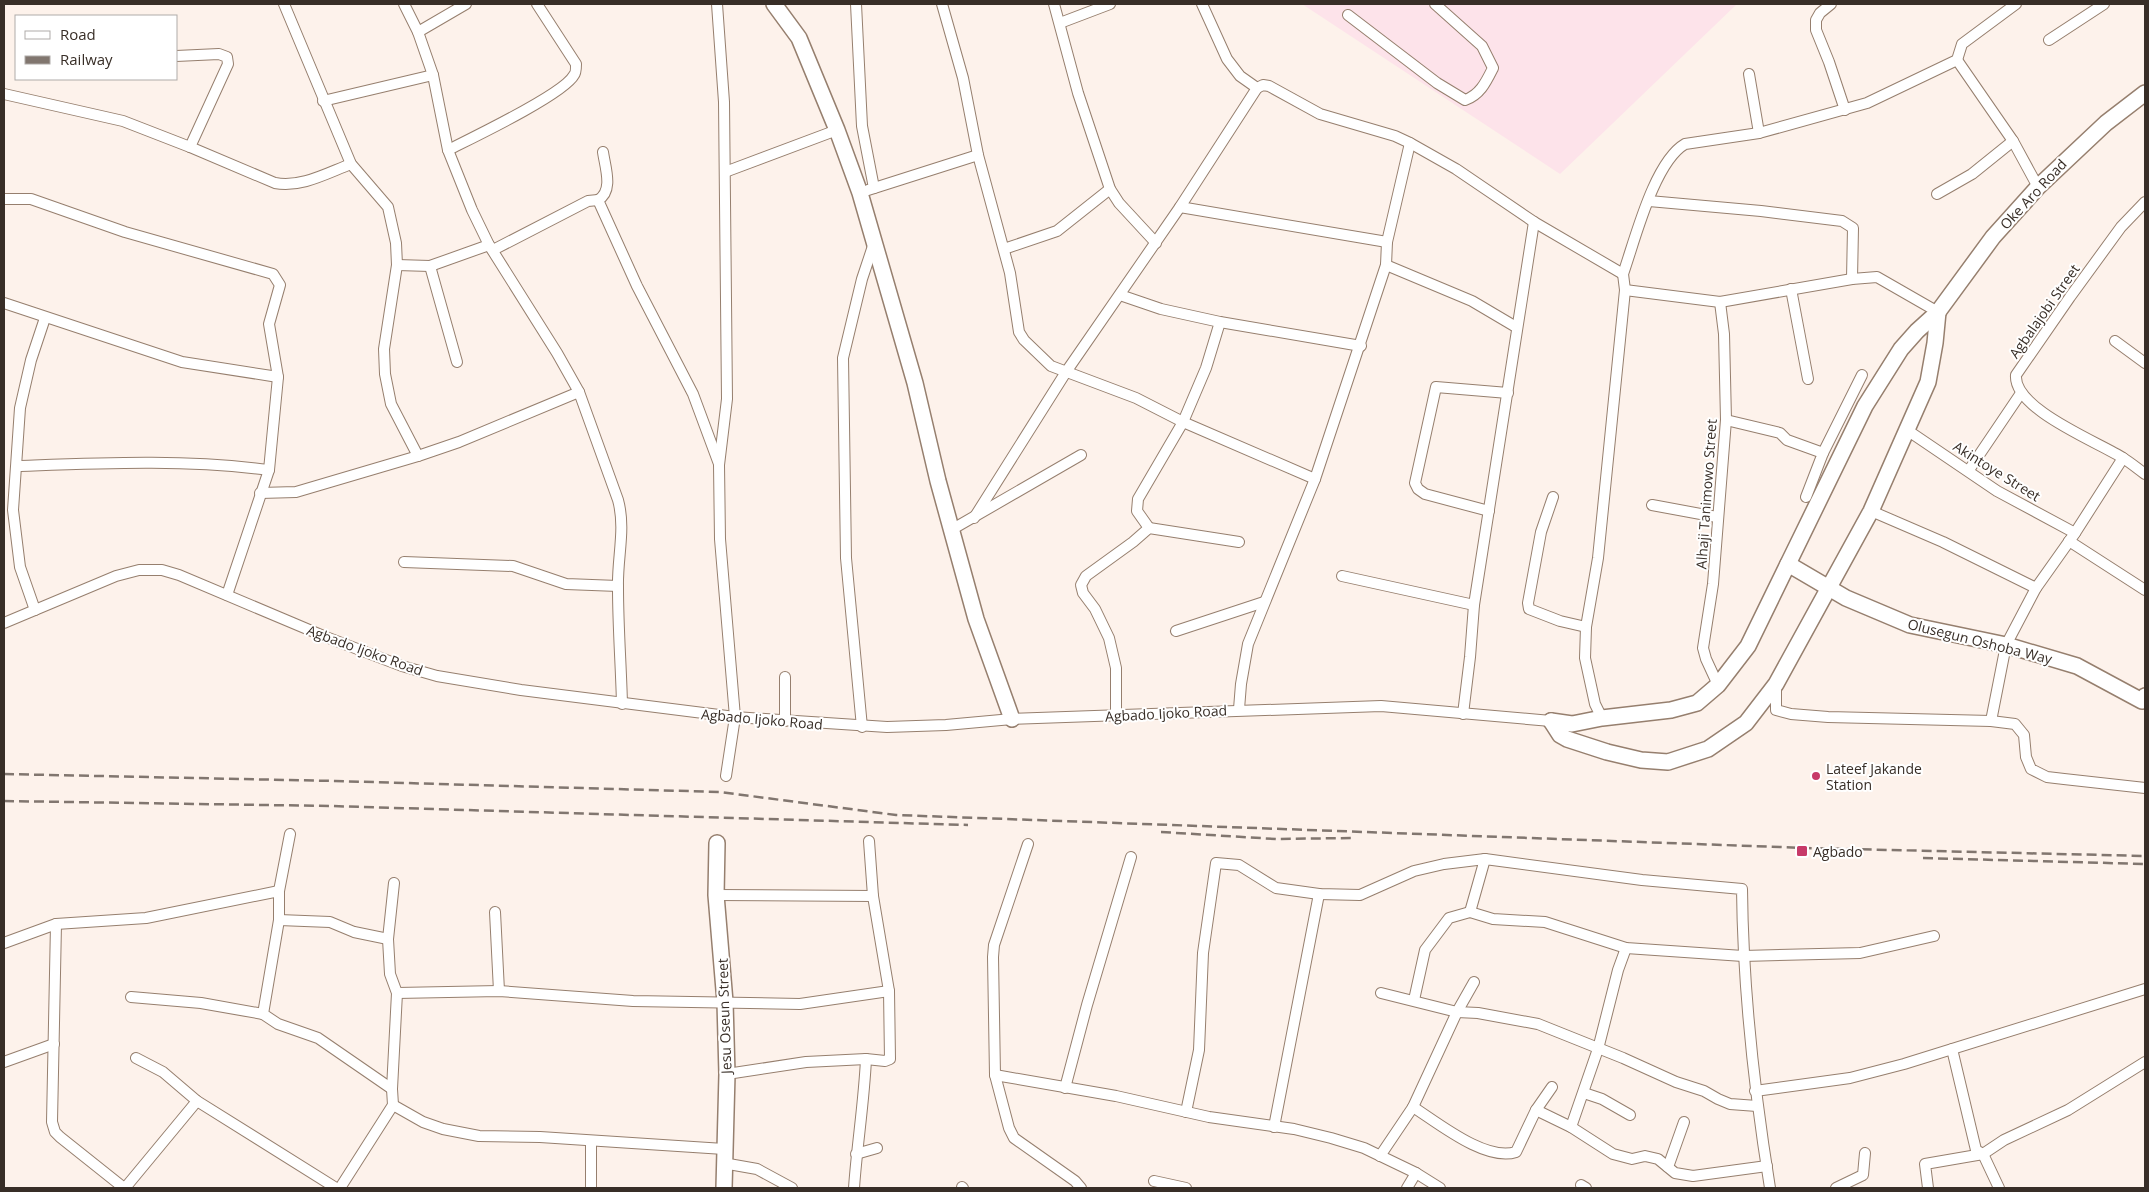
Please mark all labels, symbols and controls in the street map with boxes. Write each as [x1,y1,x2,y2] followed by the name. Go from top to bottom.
[15,15,178,80] legend
[60,24,96,44] text: Road
[60,49,113,69] text: Railway
[1995,155,2071,233] street label: Oke Aro Road
[2004,260,2084,362] street label: Agbalajobi Street
[1691,418,1721,570] street label: Alhaji Tanimowo Street
[1950,437,2044,505] street label: Akintoye Street
[1906,614,2055,668] street label: Olusegun Oshoba Way
[304,620,426,680] street label: Agbado Ijoko Road
[1105,700,1227,726] street label: Agbado Ijoko Road
[700,704,824,734] street label: Agbado Ijoko Road
[1826,759,1922,794] place label: Lateef Jakande Station
[1810,770,1822,782] marker: Lateef Jakande Station
[1813,842,1863,861] place label: Agbado
[1795,844,1809,858] marker: Agbado
[712,958,736,1076] street label: Jesu Oseun Street

